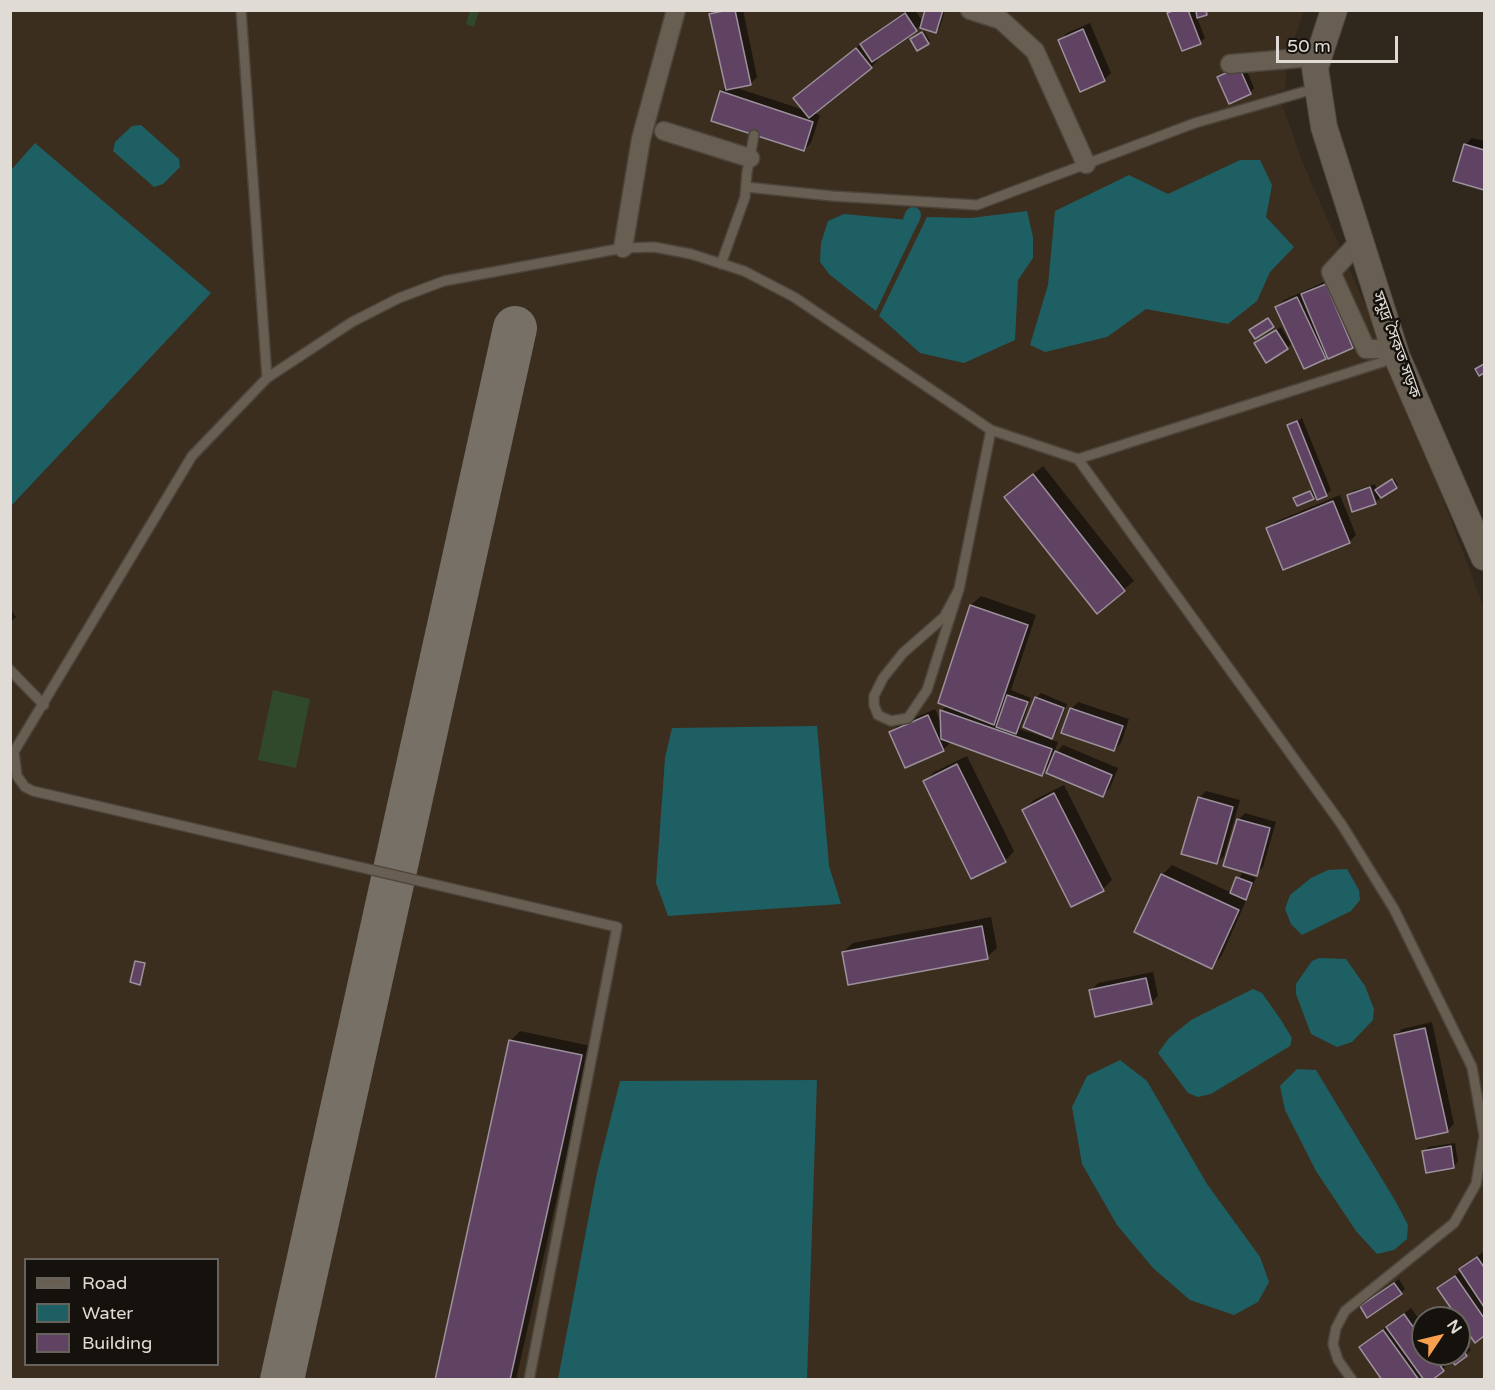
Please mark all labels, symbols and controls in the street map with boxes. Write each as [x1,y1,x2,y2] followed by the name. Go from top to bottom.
[1279,24,1400,62] scale bar
[1287,35,1331,57] text: 50 m
[1368,289,1424,401] street label: সমুদ্র সৈকত সড়ক
[24,1258,219,1366] legend
[82,1272,127,1294] text: Road
[82,1302,133,1324] text: Water
[1411,1306,1471,1366] north arrow
[1442,1316,1466,1338] text: N
[82,1332,152,1354] text: Building

